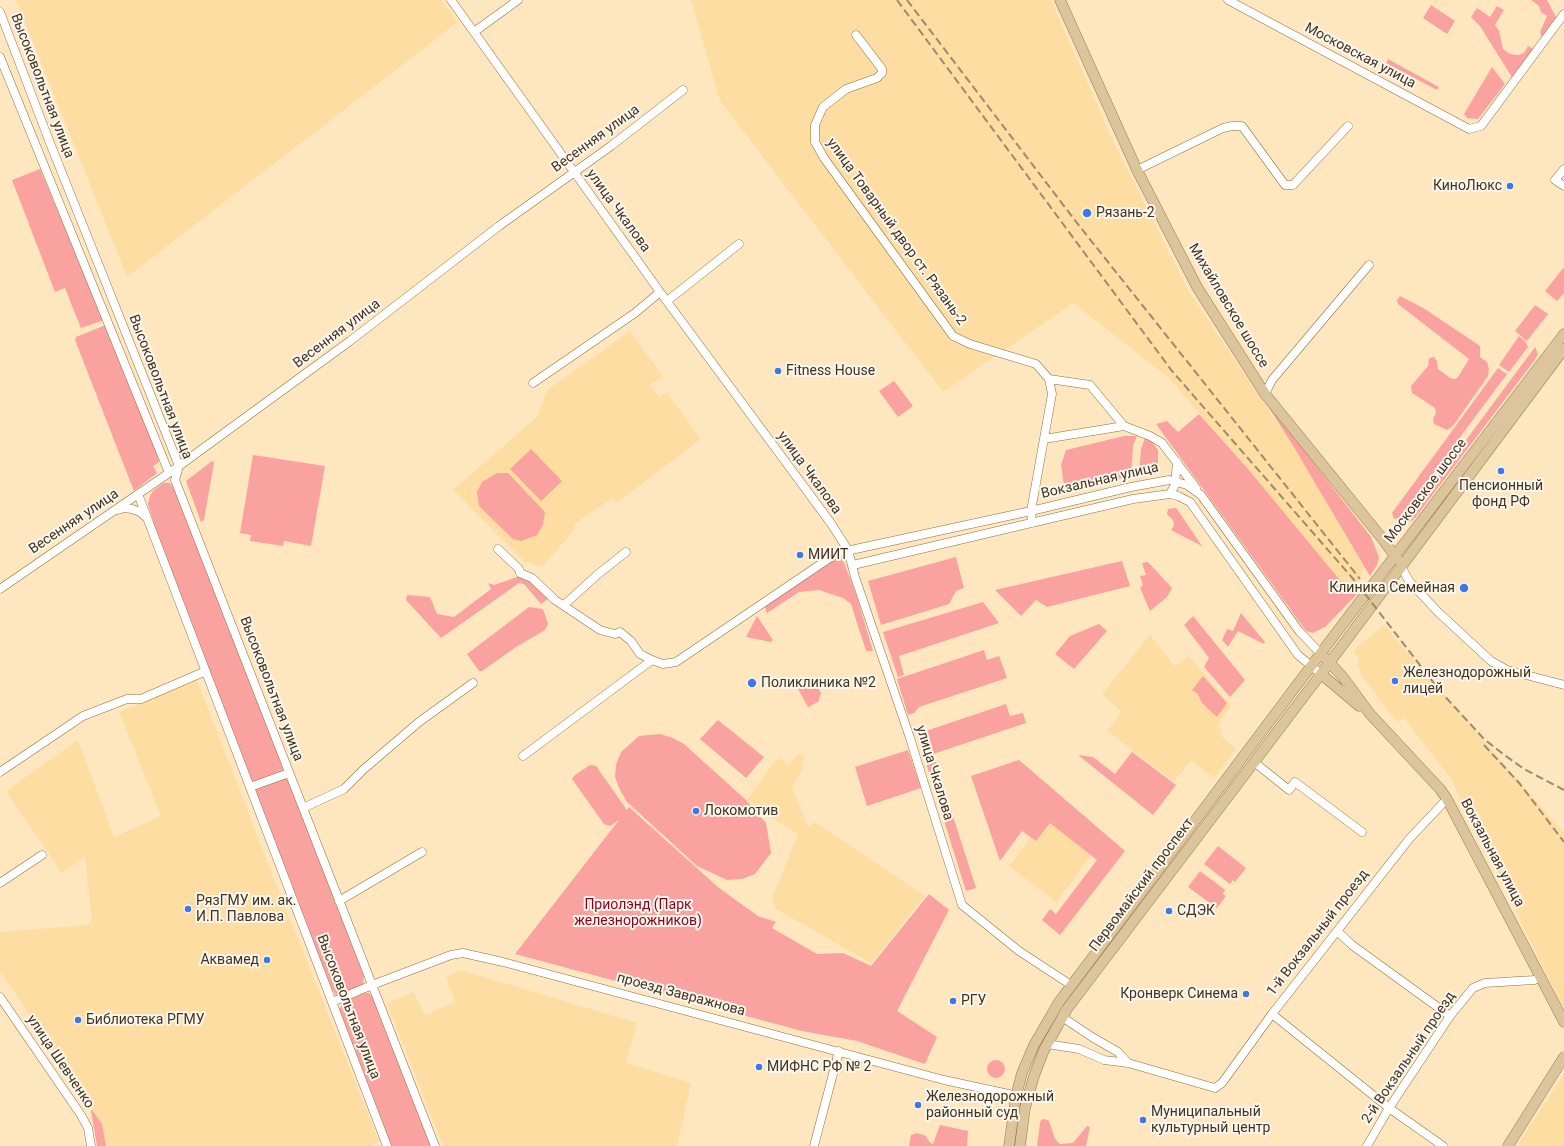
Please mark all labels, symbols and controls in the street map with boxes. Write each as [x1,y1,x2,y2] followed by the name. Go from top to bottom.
[7,11,77,161] street label: Высоковольтная улица
[1302,20,1418,92] street label: Московская улица
[549,102,643,176] street label: Весенняя улица
[822,135,970,329] street label: улица Товарный двор ст. Рязань-2
[582,166,654,256] street label: улица Чкалова
[1433,178,1502,194] place label: КиноЛюкс
[1505,181,1515,191] marker: КиноЛюкс
[1096,205,1155,221] place label: Рязань-2
[1081,207,1093,219] marker: Рязань-2
[1184,241,1272,371] street label: Михайловское шоссе
[290,296,384,372] street label: Весенняя улица
[125,312,195,462] street label: Высоковольтная улица
[786,363,875,379] place label: Fitness House
[773,366,783,376] marker: Fitness House
[773,428,845,518] street label: улица Чкалова
[1381,436,1471,546] street label: Московское шоссе
[1040,459,1160,503] street label: Вокзальная улица
[1496,466,1506,476] marker: Пенсионный фонд РФ
[1459,478,1543,510] place label: Пенсионный фонд РФ
[26,486,122,558] street label: Весенняя улица
[808,547,848,563] place label: МИИТ
[795,550,805,560] marker: МИИТ
[1329,580,1455,596] place label: Клиника Семейная
[1458,582,1470,594] marker: Клиника Семейная
[236,614,306,764] street label: Высоковольтная улица
[1403,665,1531,698] place label: Железнодорожный лицей
[761,675,876,691] place label: Поликлиника №2
[1390,676,1400,686] marker: Железнодорожный лицей
[746,677,758,689] marker: Поликлиника №2
[912,724,956,822] street label: улица Чкалова
[1456,796,1528,910] street label: Вокзальная улица
[704,803,778,819] place label: Локомотив
[691,806,701,816] marker: Локомотив
[1086,815,1198,955] street label: Первомайский проспект
[1264,867,1372,999] street label: 1-й Вокзальный проезд
[196,893,296,926] place label: РязГМУ им. ак. И.П. Павлова
[574,897,702,930] park label: Приолэнд (Парк железнорожников)
[1177,903,1215,919] place label: СДЭК
[183,904,193,914] marker: РязГМУ им. ак. И.П. Павлова
[1164,906,1174,916] marker: СДЭК
[313,932,383,1082] street label: Высоковольтная улица
[200,952,259,968] place label: Аквамед
[262,955,272,965] marker: Аквамед
[615,970,747,1020] street label: проезд Завражнова
[1120,986,1238,1002] place label: Кронверк Синема
[1241,989,1251,999] marker: Кронверк Синема
[1359,989,1459,1127] street label: 2-й Вокзальный проезд
[961,993,986,1009] place label: РГУ
[948,996,958,1006] marker: РГУ
[23,1012,97,1112] street label: улица Шевченко
[86,1012,205,1028] place label: Библиотека РГМУ
[73,1015,83,1025] marker: Библиотека РГМУ
[767,1059,871,1075] place label: МИФНС РФ № 2
[754,1062,764,1072] marker: МИФНС РФ № 2
[926,1089,1054,1122] place label: Железнодорожный районный суд
[913,1100,923,1110] marker: Железнодорожный районный суд
[1151,1104,1270,1136] place label: Муниципальный культурный центр
[1138,1115,1148,1125] marker: Муниципальный культурный центр

